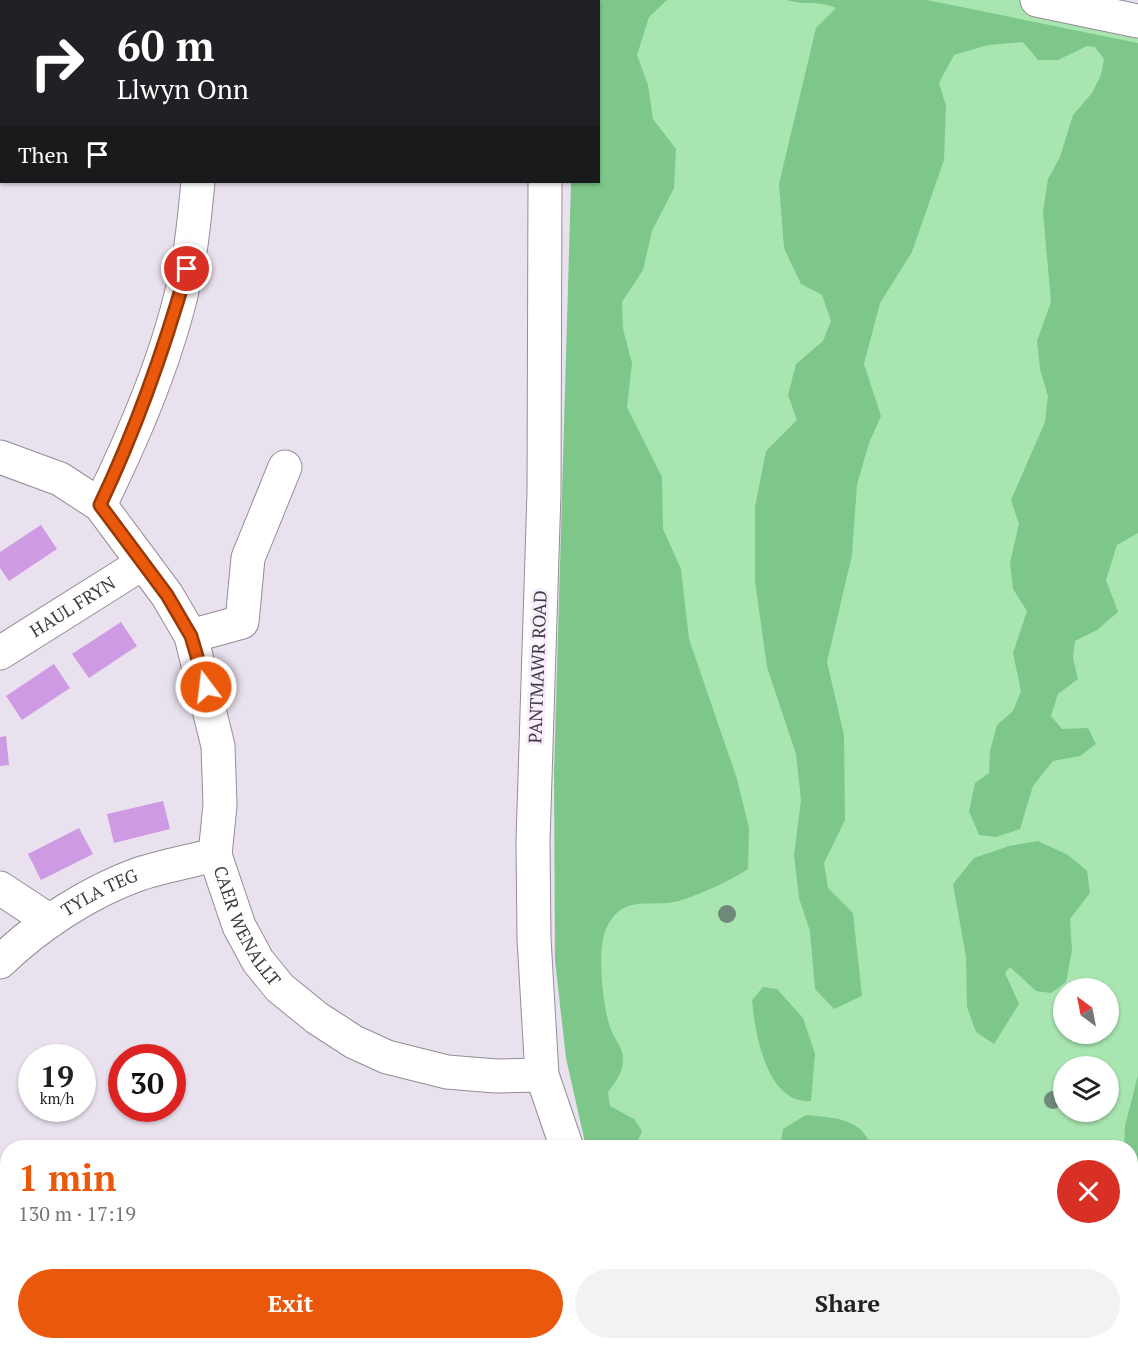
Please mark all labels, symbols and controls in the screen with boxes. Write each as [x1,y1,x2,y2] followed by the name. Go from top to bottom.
[117,17,215,73] text: 60 m
[18,24,96,102] icon: right
[117,71,249,107] text: Llwyn Onn
[81,138,114,171] icon: arrive
[18,140,69,169] text: Then
[161,243,212,294] pin
[170,252,203,285] icon: arrive
[25,570,120,642] street label: HAUL FRYN
[522,590,552,744] street label: PANTMAWR ROAD
[174,655,238,719] position arrow
[56,862,142,921] street label: TYLA TEG
[208,862,287,991] street label: CAER WENALLT
[1053,978,1119,1044] north arrow
[1053,978,1119,1122] map controls
[108,1044,186,1122] speed limit sign: 30
[40,1056,74,1096] text: 19
[1053,1056,1119,1122] button: layers
[40,1088,74,1108] text: km/h
[18,1154,116,1201] text: 1 min
[1057,1160,1120,1223] button: close
[18,1200,136,1227] text: 130 m · 17:19
[18,1269,563,1338] button: Exit
[575,1269,1120,1338] button: Share

